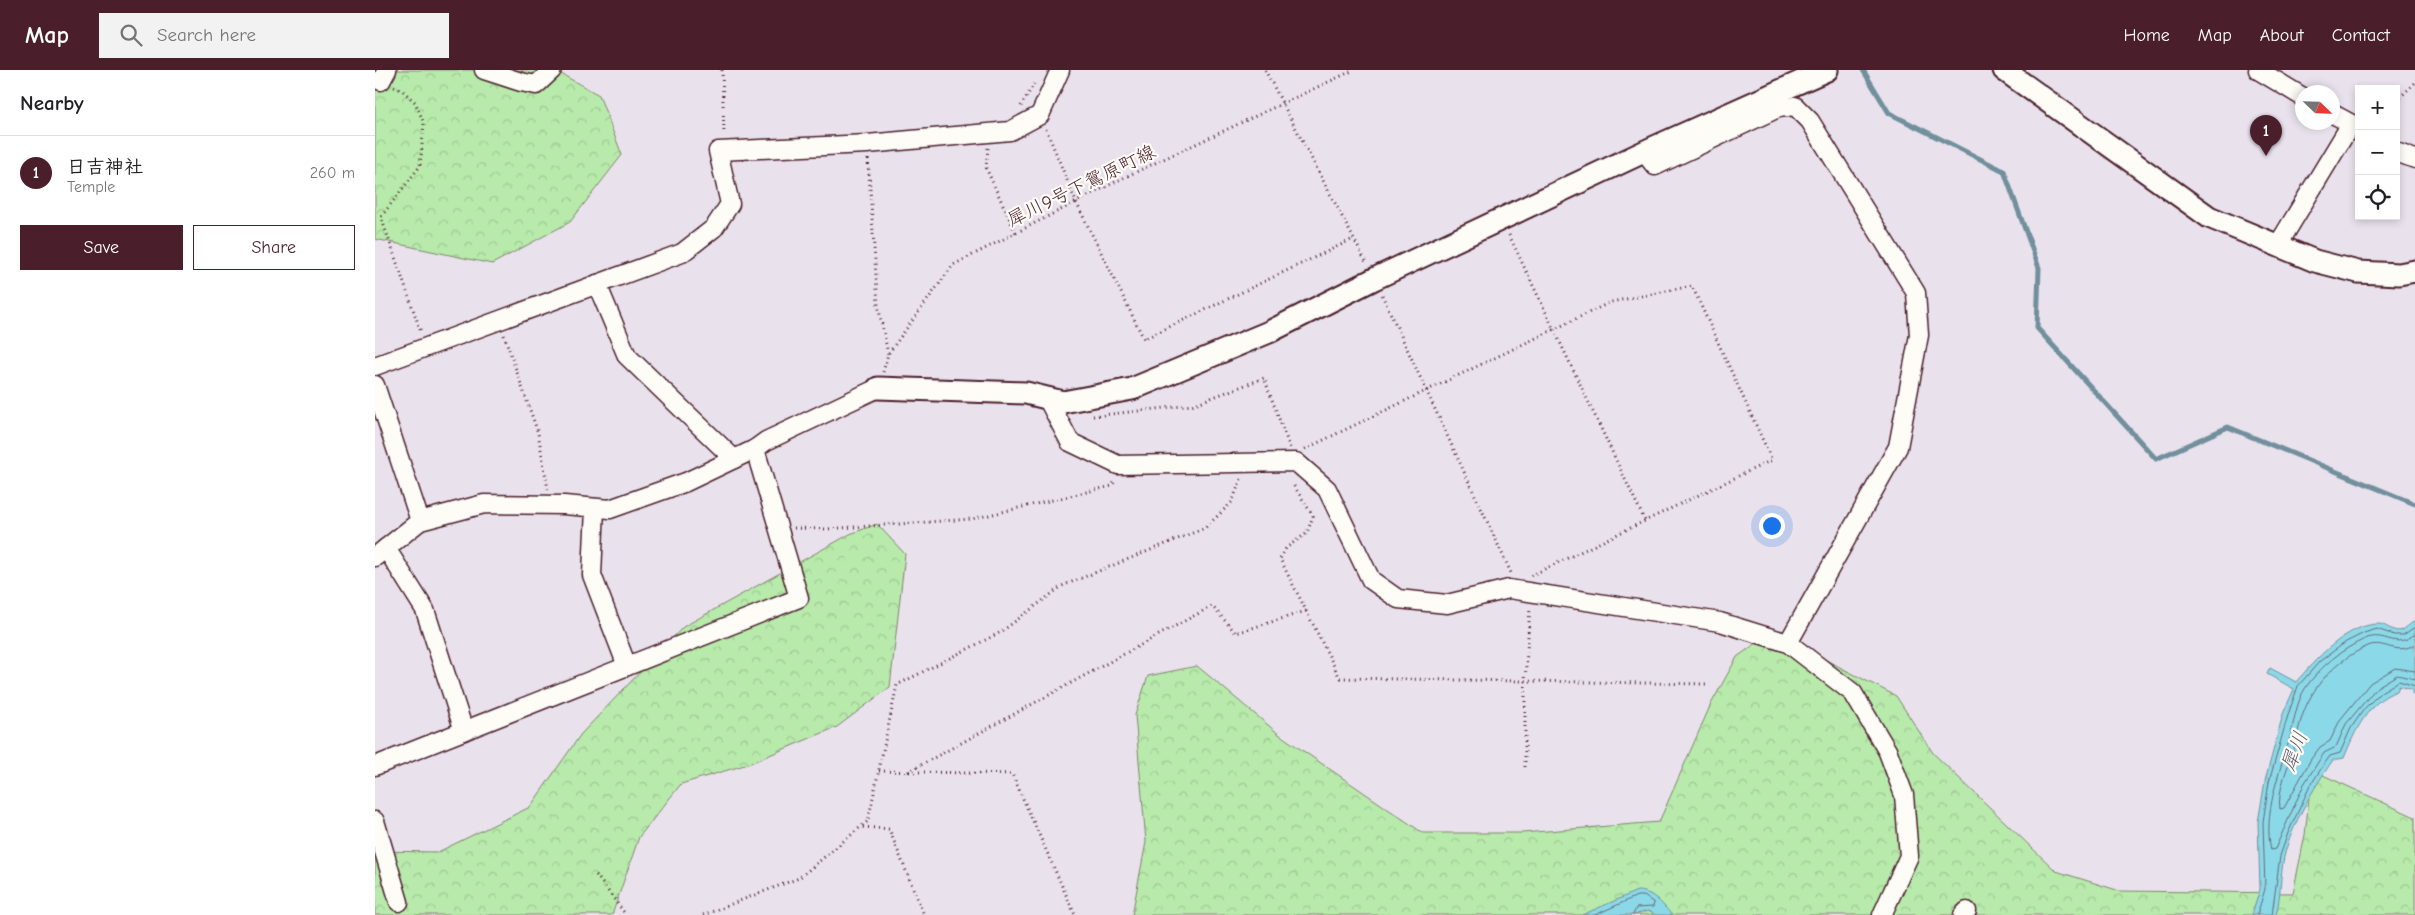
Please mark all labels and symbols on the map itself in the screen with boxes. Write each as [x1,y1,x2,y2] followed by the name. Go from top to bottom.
[2295,85,2340,130] north arrow
[2250,115,2282,156] pin: 1
[1004,140,1159,231] street label: 犀川9号下鴛原町線
[1759,513,1785,539] your location
[2277,728,2312,774] water label: 犀川

